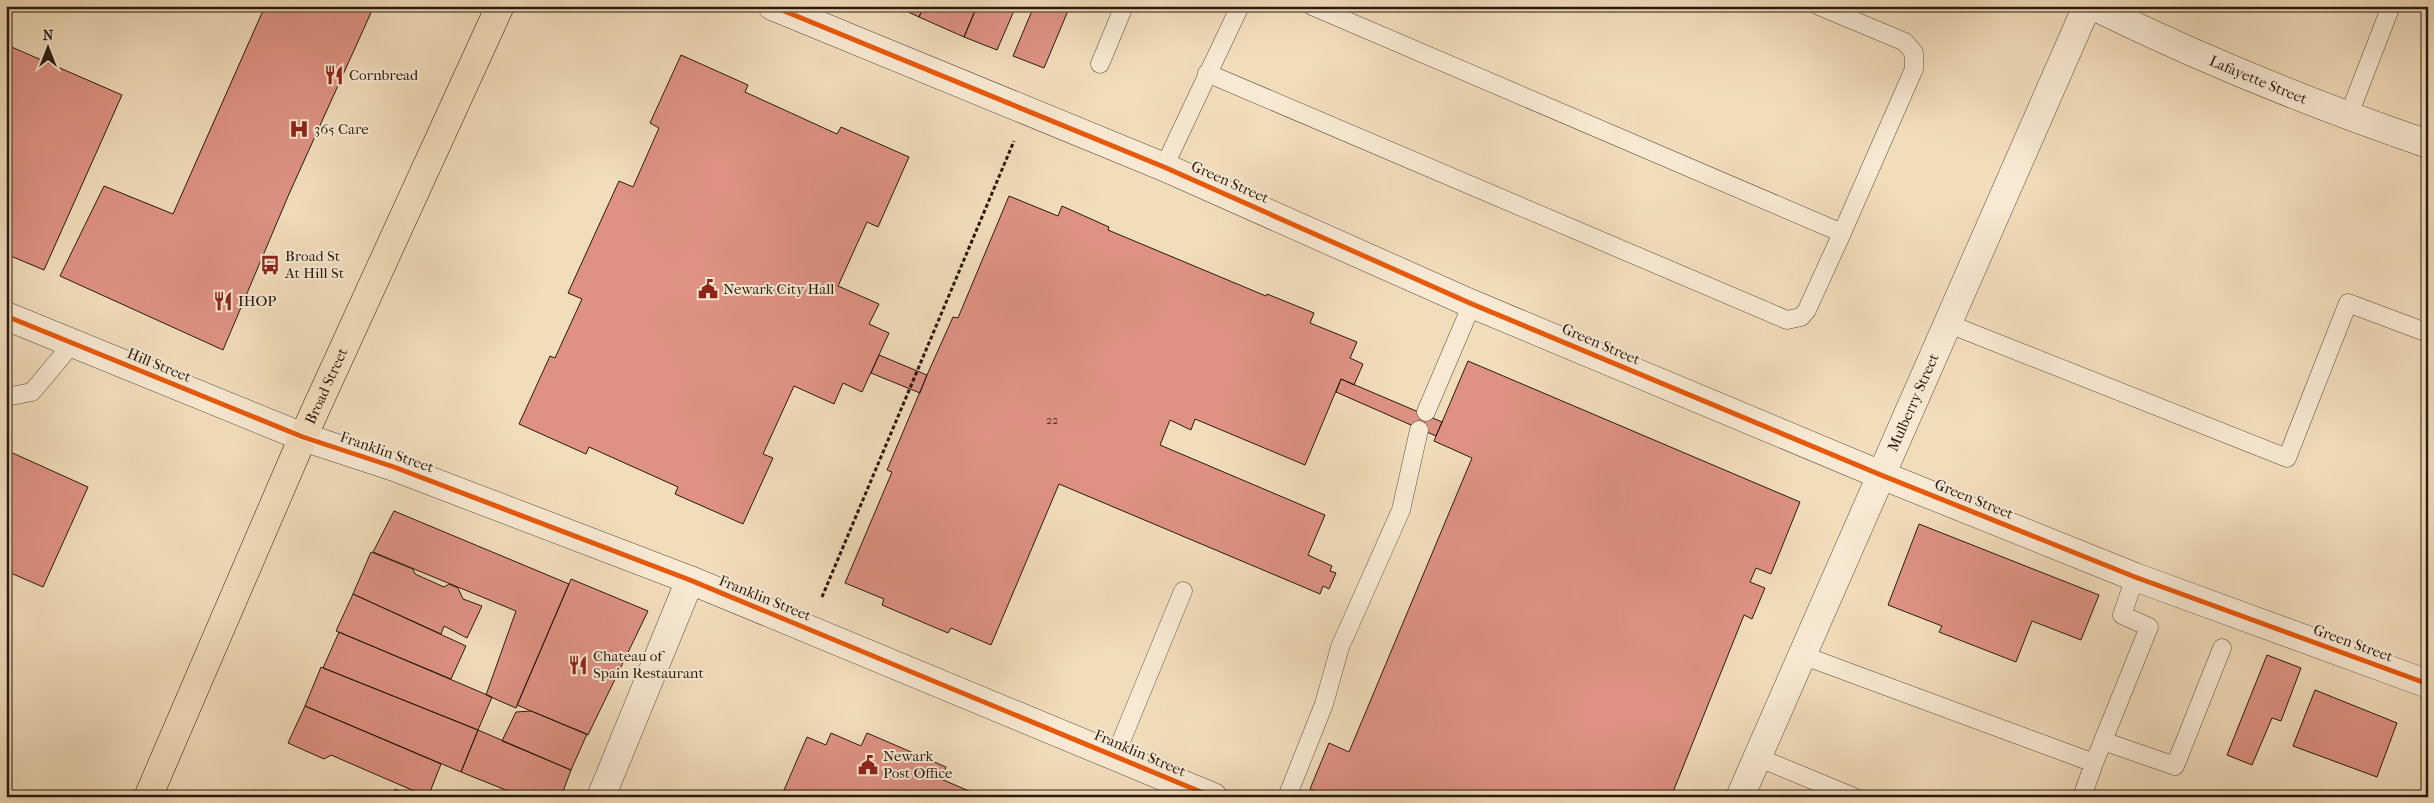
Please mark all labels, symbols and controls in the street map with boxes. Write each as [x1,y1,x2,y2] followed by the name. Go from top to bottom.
[22,22,72,72] north arrow
[43,27,54,44] text: N
[2207,52,2310,108] street label: Lafayette Street
[323,64,345,86] restaurant icon: Cornbread
[349,66,419,84] place label: Cornbread
[288,118,310,140] hospital icon: 365 Care
[314,120,369,138] place label: 365 Care
[1188,157,1272,207] street label: Green Street
[284,247,345,282] place label: Broad St At Hill St
[259,254,281,276] bus stop icon: Broad St At Hill St
[697,278,719,300] public building icon: Newark City Hall
[723,280,835,298] place label: Newark City Hall
[212,290,234,312] restaurant icon: IHOP
[238,292,276,310] place label: IHOP
[1559,319,1643,369] street label: Green Street
[124,344,194,386] street label: Hill Street
[301,345,352,427] street label: Broad Street
[1884,350,1943,454] street label: Mulberry Street
[1046,413,1058,427] house number: 22
[338,428,437,477] street label: Franklin Street
[1932,475,2017,523] street label: Green Street
[716,571,814,625] street label: Franklin Street
[2311,620,2396,666] street label: Green Street
[593,647,704,682] place label: Chateau of Spain Restaurant
[567,654,589,676] restaurant icon: Chateau of Spain Restaurant
[1091,726,1189,781] street label: Franklin Street
[883,747,953,782] place label: Newark Post Office
[857,754,879,776] public building icon: Newark Post Office

